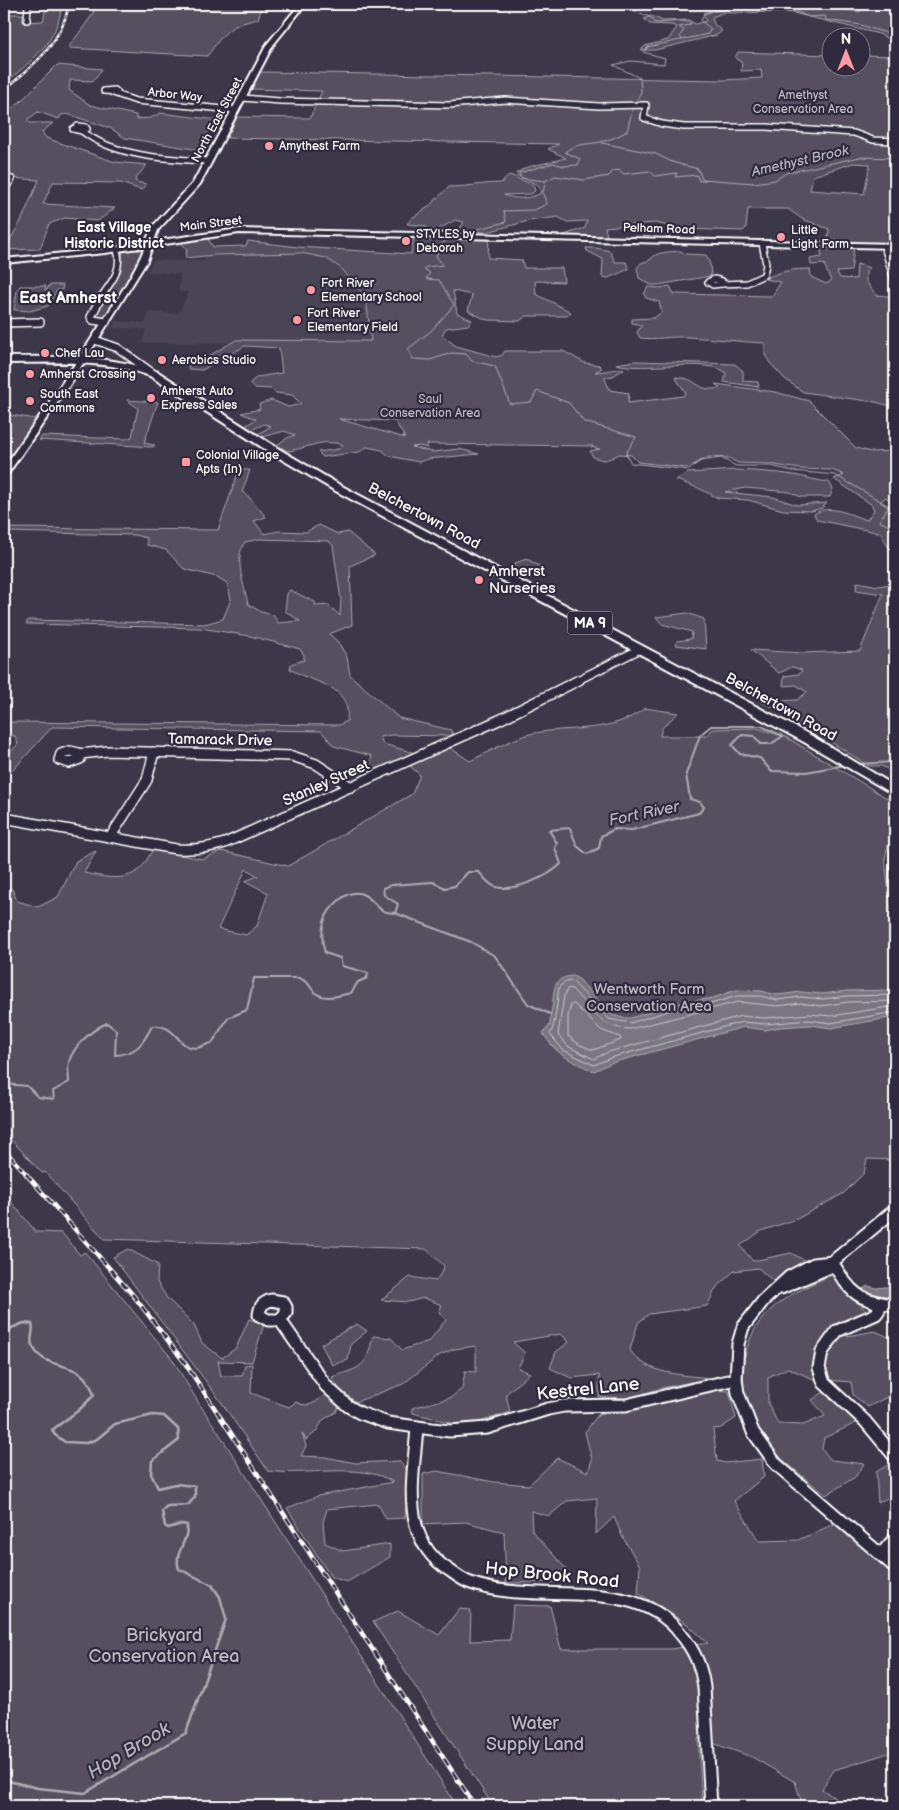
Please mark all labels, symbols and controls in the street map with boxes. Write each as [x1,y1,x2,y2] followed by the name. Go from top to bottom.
[822,28,872,78] north arrow
[841,31,851,48] text: N
[188,75,246,165] street label: North East Street
[147,85,204,105] street label: Arbor Way
[753,88,853,117] park label: Amethyst Conservation Area
[279,139,360,154] place label: Amythest Farm
[263,140,275,152] marker: Amythest Farm
[749,141,851,181] water label: Amethyst Brook
[179,213,243,235] street label: Main Street
[64,219,164,252] district label: East Village Historic District
[623,220,696,238] street label: Pelham Road
[791,223,849,252] place label: Little Light Farm
[416,227,475,256] place label: STYLES by Deborah
[775,231,787,243] marker: Little Light Farm
[400,235,412,247] marker: STYLES by Deborah
[321,276,422,305] place label: Fort River Elementary School
[305,284,317,296] marker: Fort River Elementary School
[19,289,117,308] district label: East Amherst
[307,306,398,335] place label: Fort River Elementary Field
[291,314,303,326] marker: Fort River Elementary Field
[55,346,104,361] place label: Chef Lau
[39,347,51,359] marker: Chef Lau
[172,353,256,368] place label: Aerobics Studio
[156,354,168,366] marker: Aerobics Studio
[40,367,136,382] place label: Amherst Crossing
[24,368,36,380] marker: Amherst Crossing
[161,384,237,413] place label: Amherst Auto Express Sales
[40,387,99,416] place label: South East Commons
[145,392,157,404] marker: Amherst Auto Express Sales
[380,392,480,421] park label: Saul Conservation Area
[24,395,36,407] marker: South East Commons
[196,448,279,477] place label: Colonial Village Apts (In)
[180,456,192,468] marker: Colonial Village Apts (In)
[365,478,483,554] street label: Belchertown Road
[489,562,556,598] place label: Amherst Nurseries
[473,574,485,586] marker: Amherst Nurseries
[568,612,612,634] road number: MA 9
[722,668,840,746] street label: Belchertown Road
[167,730,273,750] street label: Tamarack Drive
[280,755,373,811] street label: Stanley Street
[607,797,682,831] water label: Fort River
[586,980,712,1016] park label: Wentworth Farm Conservation Area
[536,1373,641,1405] street label: Kestrel Lane
[484,1558,620,1592] street label: Hop Brook Road
[89,1625,239,1667] park label: Brickyard Conservation Area
[486,1713,584,1755] park label: Water Supply Land
[83,1717,175,1785] water label: Hop Brook

